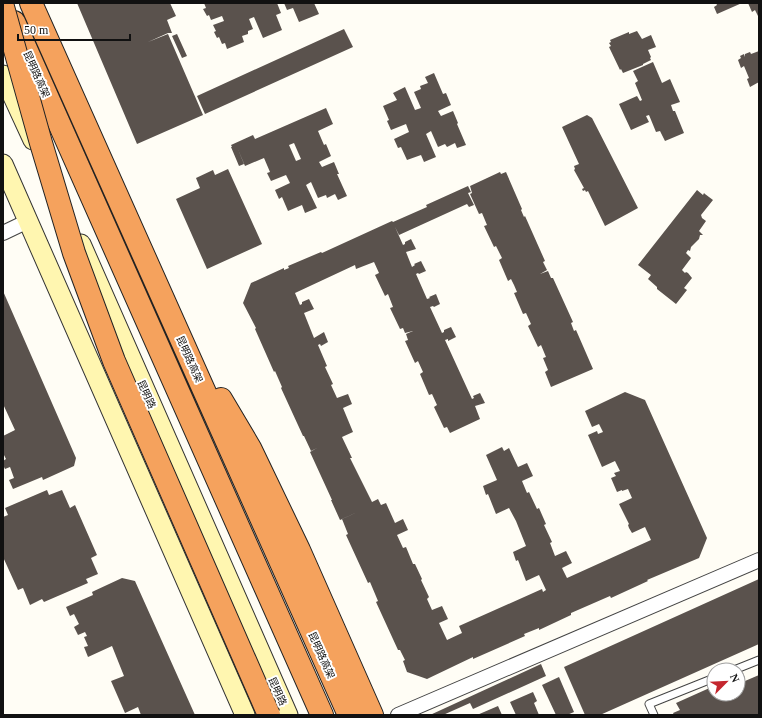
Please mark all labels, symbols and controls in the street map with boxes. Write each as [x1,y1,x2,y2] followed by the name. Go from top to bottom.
[18,16,130,42] scale bar
[24,23,49,37] text: 50 m
[21,49,52,99] street label: 昆明路高架
[174,334,205,384] street label: 昆明路高架
[135,378,158,410] street label: 昆明路
[306,630,337,680] street label: 昆明路高架
[706,662,746,702] north arrow
[728,672,742,684] text: N
[266,675,289,707] street label: 昆明路

